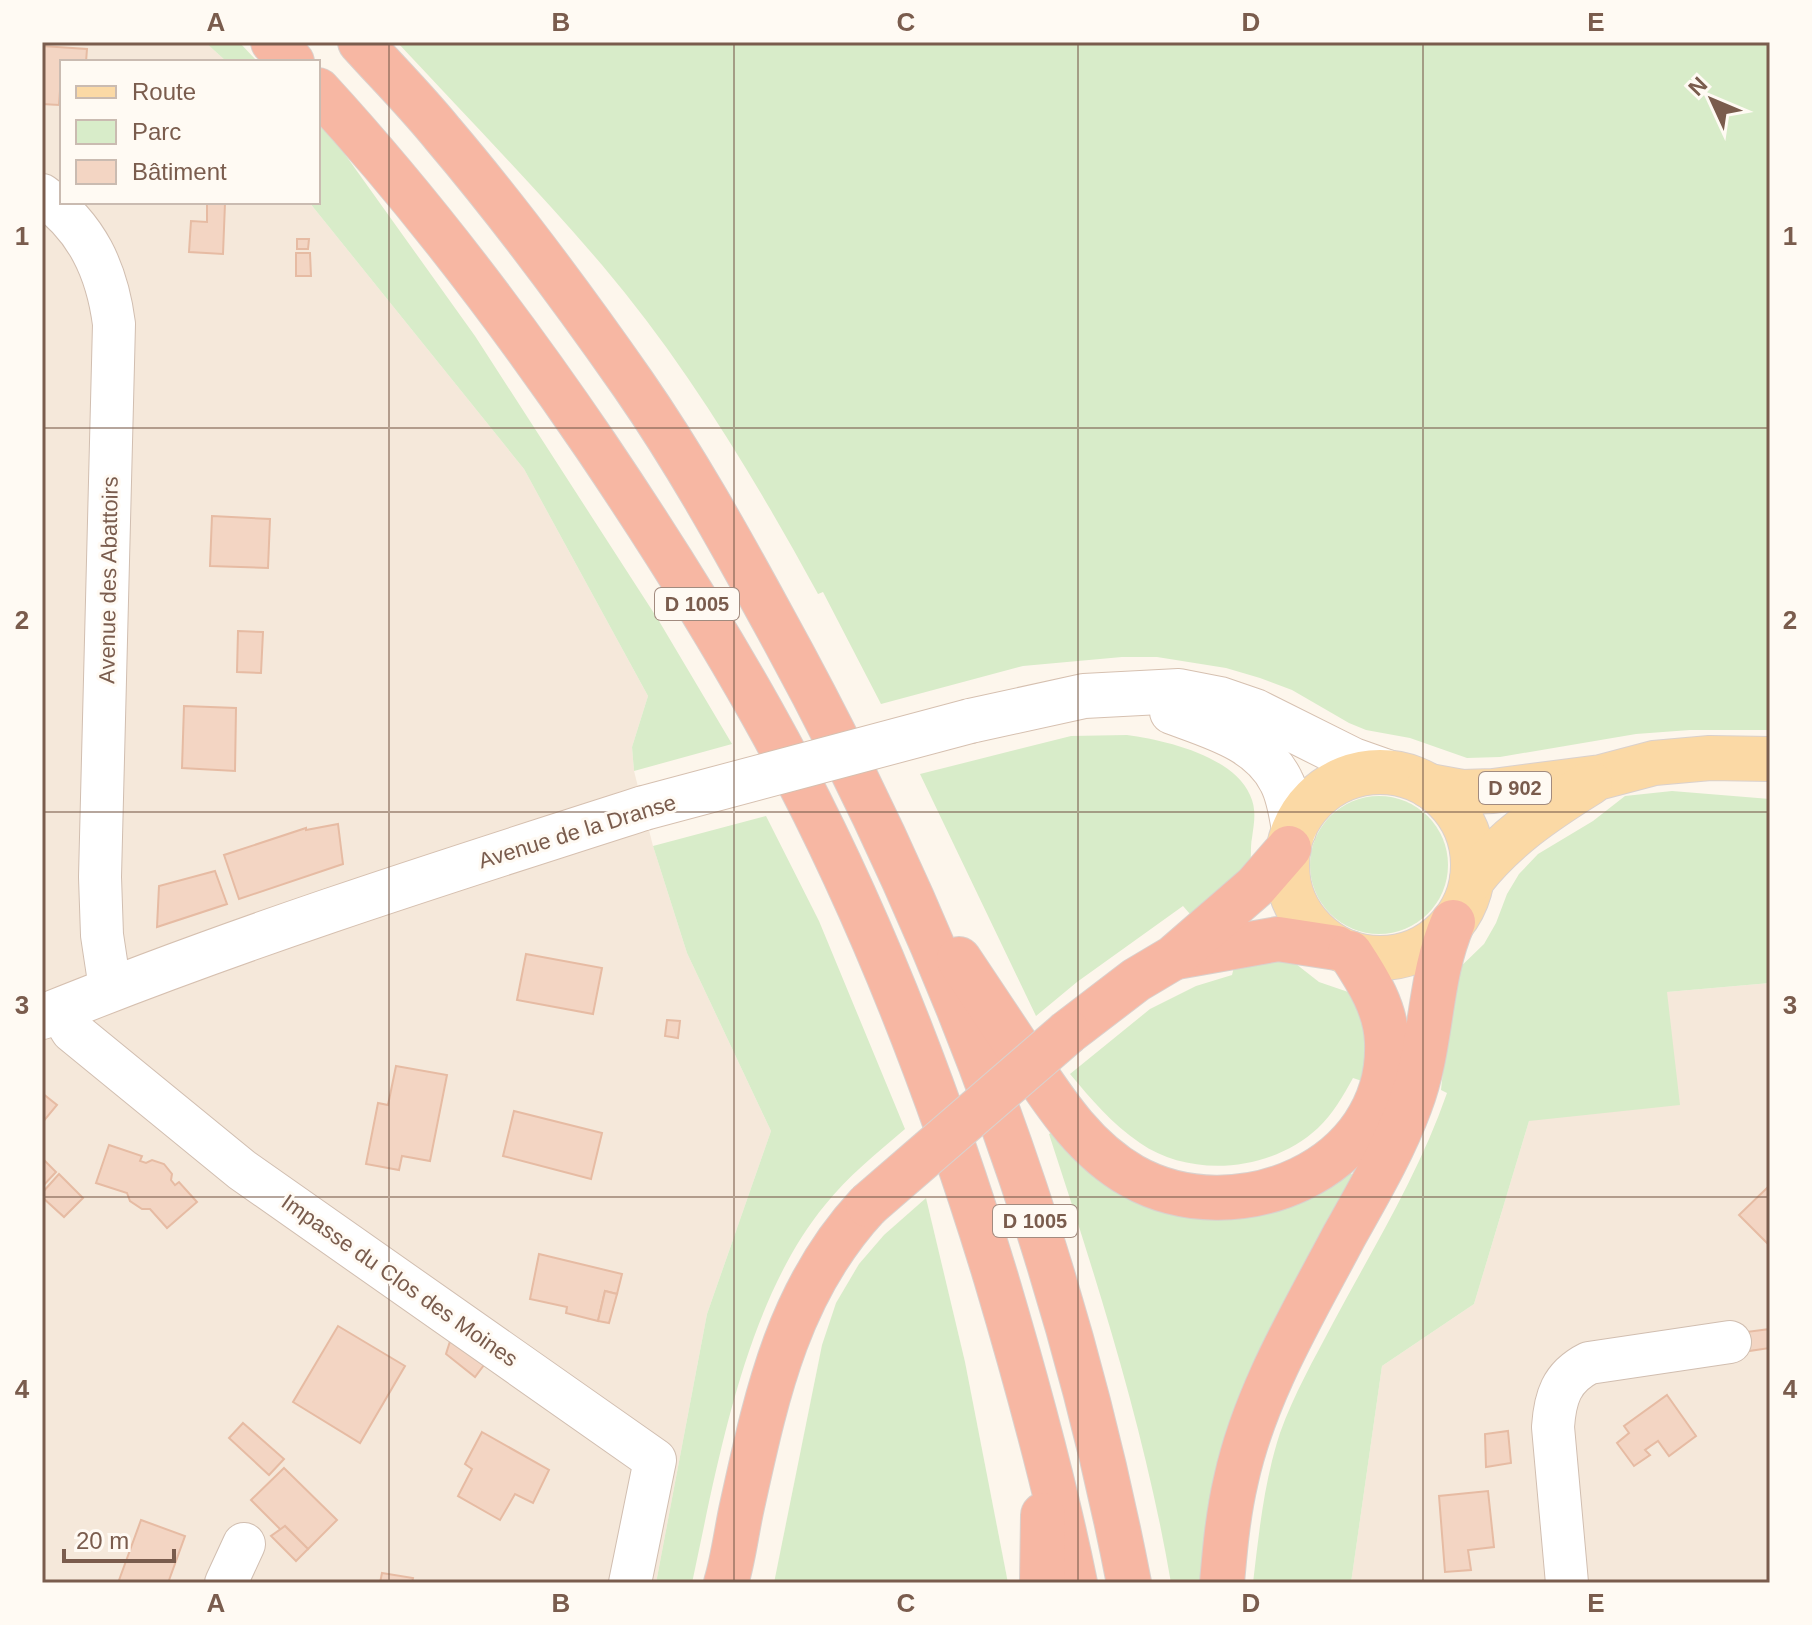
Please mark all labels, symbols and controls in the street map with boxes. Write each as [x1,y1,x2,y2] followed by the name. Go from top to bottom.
[207,7,226,37] text: A
[552,7,570,37] text: B
[897,7,916,37] text: C
[1242,7,1260,37] text: D
[1587,7,1605,37] text: E
[60,60,320,204] legend
[1672,60,1752,140] north arrow
[1683,72,1712,101] text: N
[132,78,196,105] text: Route
[132,118,181,145] text: Parc
[132,158,227,185] text: Bâtiment
[15,221,29,251] text: 1
[1783,221,1797,251] text: 1
[94,476,123,684] street label: Avenue des Abattoirs
[655,588,739,620] road number: D 1005
[15,605,29,635] text: 2
[1783,605,1797,635] text: 2
[1479,772,1551,804] road number: D 902
[475,790,679,873] street label: Avenue de la Dranse
[15,990,29,1020] text: 3
[1783,990,1797,1020] text: 3
[277,1189,523,1372] street label: Impasse du Clos des Moines
[993,1205,1077,1237] road number: D 1005
[15,1374,30,1404] text: 4
[1783,1374,1798,1404] text: 4
[64,1513,174,1563] scale bar
[76,1527,129,1554] text: 20 m
[207,1588,226,1618] text: A
[552,1588,570,1618] text: B
[897,1588,916,1618] text: C
[1242,1588,1260,1618] text: D
[1587,1588,1605,1618] text: E

